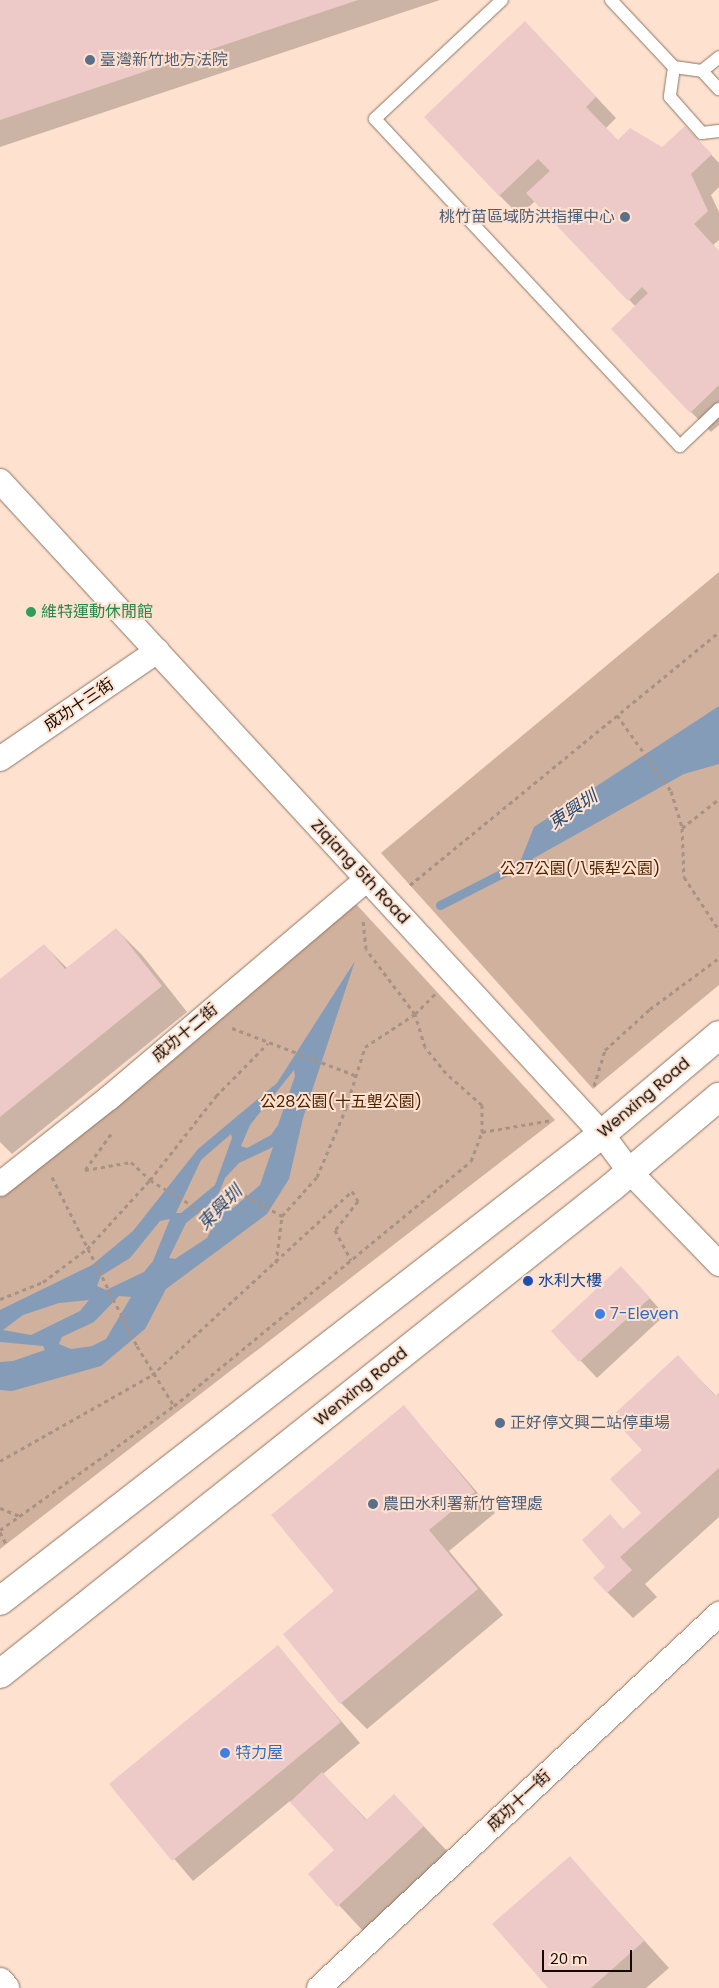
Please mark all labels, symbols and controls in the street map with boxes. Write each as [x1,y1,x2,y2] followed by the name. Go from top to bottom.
[100,50,228,70] place label: 臺灣新竹地方法院
[84,54,96,66] marker: 臺灣新竹地方法院
[439,207,615,227] place label: 桃竹苗區域防洪指揮中心
[619,211,631,223] marker: 桃竹苗區域防洪指揮中心
[41,602,153,622] place label: 維特運動休閒館
[25,606,37,618] marker: 維特運動休閒館
[40,675,118,735] street label: 成功十三街
[545,786,601,834] water label: 東興圳
[307,816,413,928] street label: Ziqiang 5th Road
[500,859,660,879] park label: 公27公園(八張犁公園)
[148,1000,222,1066] street label: 成功十二街
[594,1054,694,1142] street label: Wenxing Road
[260,1092,422,1112] park label: 公28公園(十五塱公園)
[193,1181,247,1235] water label: 東興圳
[538,1271,602,1291] place label: 水利大樓
[522,1275,534,1287] marker: 水利大樓
[610,1304,679,1324] place label: 7-Eleven
[594,1308,606,1320] marker: 7-Eleven
[311,1344,411,1430] street label: Wenxing Road
[510,1413,670,1433] place label: 正好停文興二站停車場
[494,1417,506,1429] marker: 正好停文興二站停車場
[383,1494,543,1514] place label: 農田水利署新竹管理處
[367,1498,379,1510] marker: 農田水利署新竹管理處
[235,1743,283,1763] place label: 特力屋
[219,1747,231,1759] marker: 特力屋
[483,1767,555,1835] street label: 成功十一街
[544,1940,634,1972] scale bar
[550,1948,588,1969] text: 20 m

